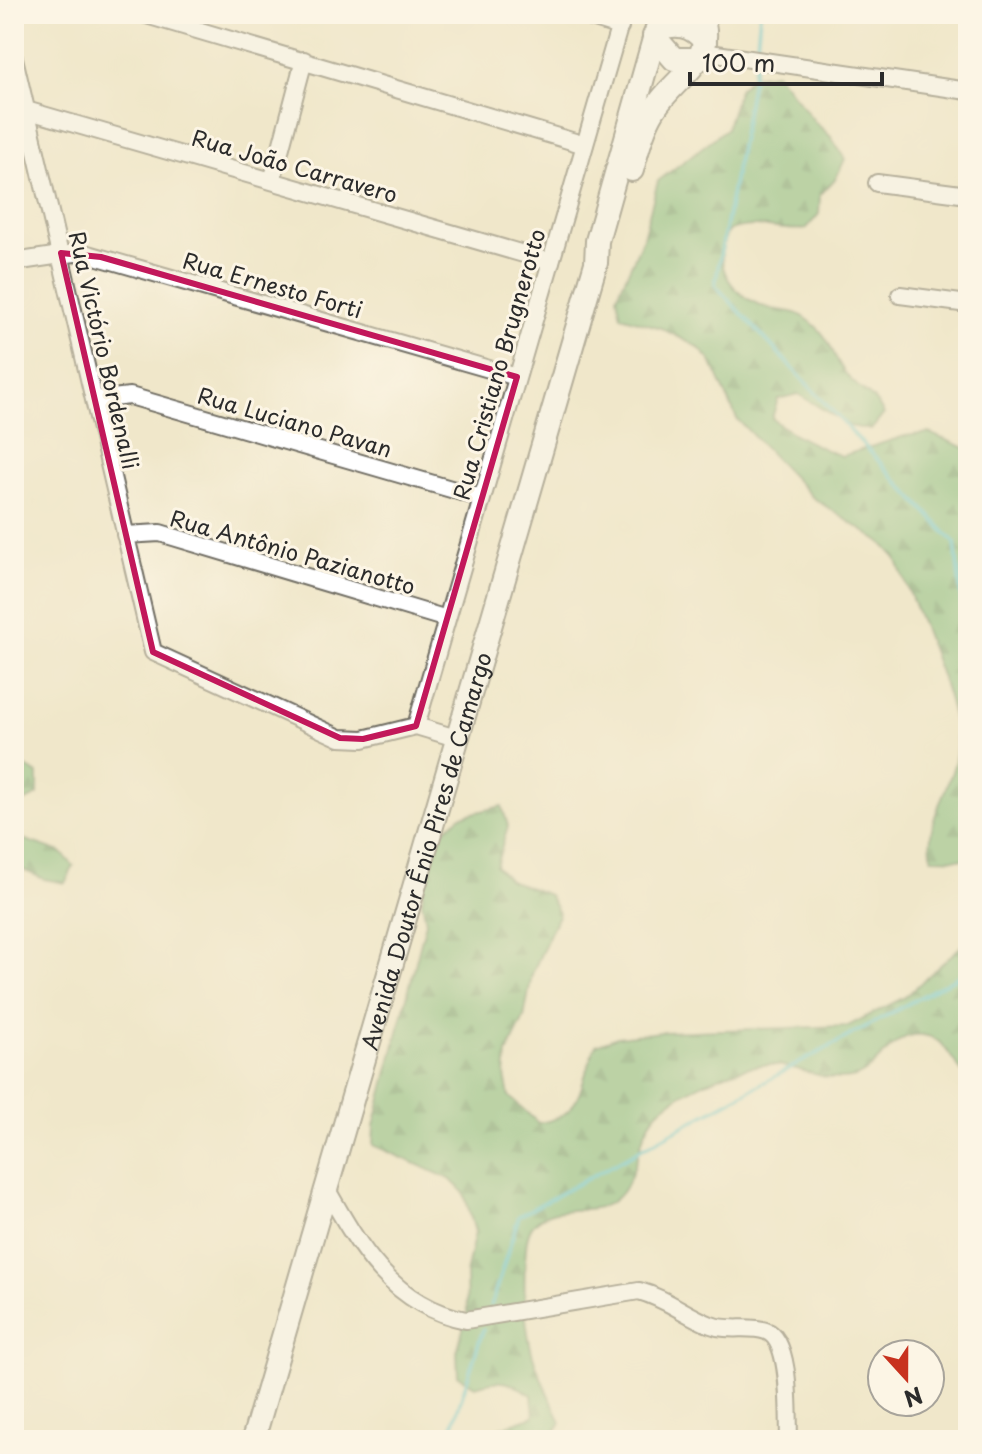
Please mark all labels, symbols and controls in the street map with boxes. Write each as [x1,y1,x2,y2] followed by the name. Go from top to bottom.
[690,36,882,86] scale bar
[702,44,775,80] text: 100 m
[188,120,402,210] street label: Rua João Carravero
[443,225,553,503] street label: Rua Cristiano Brugnerotto
[62,228,148,472] street label: Rua Victório Bordenalli
[179,243,367,325] street label: Rua Ernesto Forti
[194,377,396,465] street label: Rua Luciano Pavan
[167,500,419,602] street label: Rua Antônio Pazianotto
[351,648,498,1053] street label: Avenida Doutor Ênio Pires de Camargo
[866,1338,946,1418] north arrow
[900,1380,928,1417] text: N

